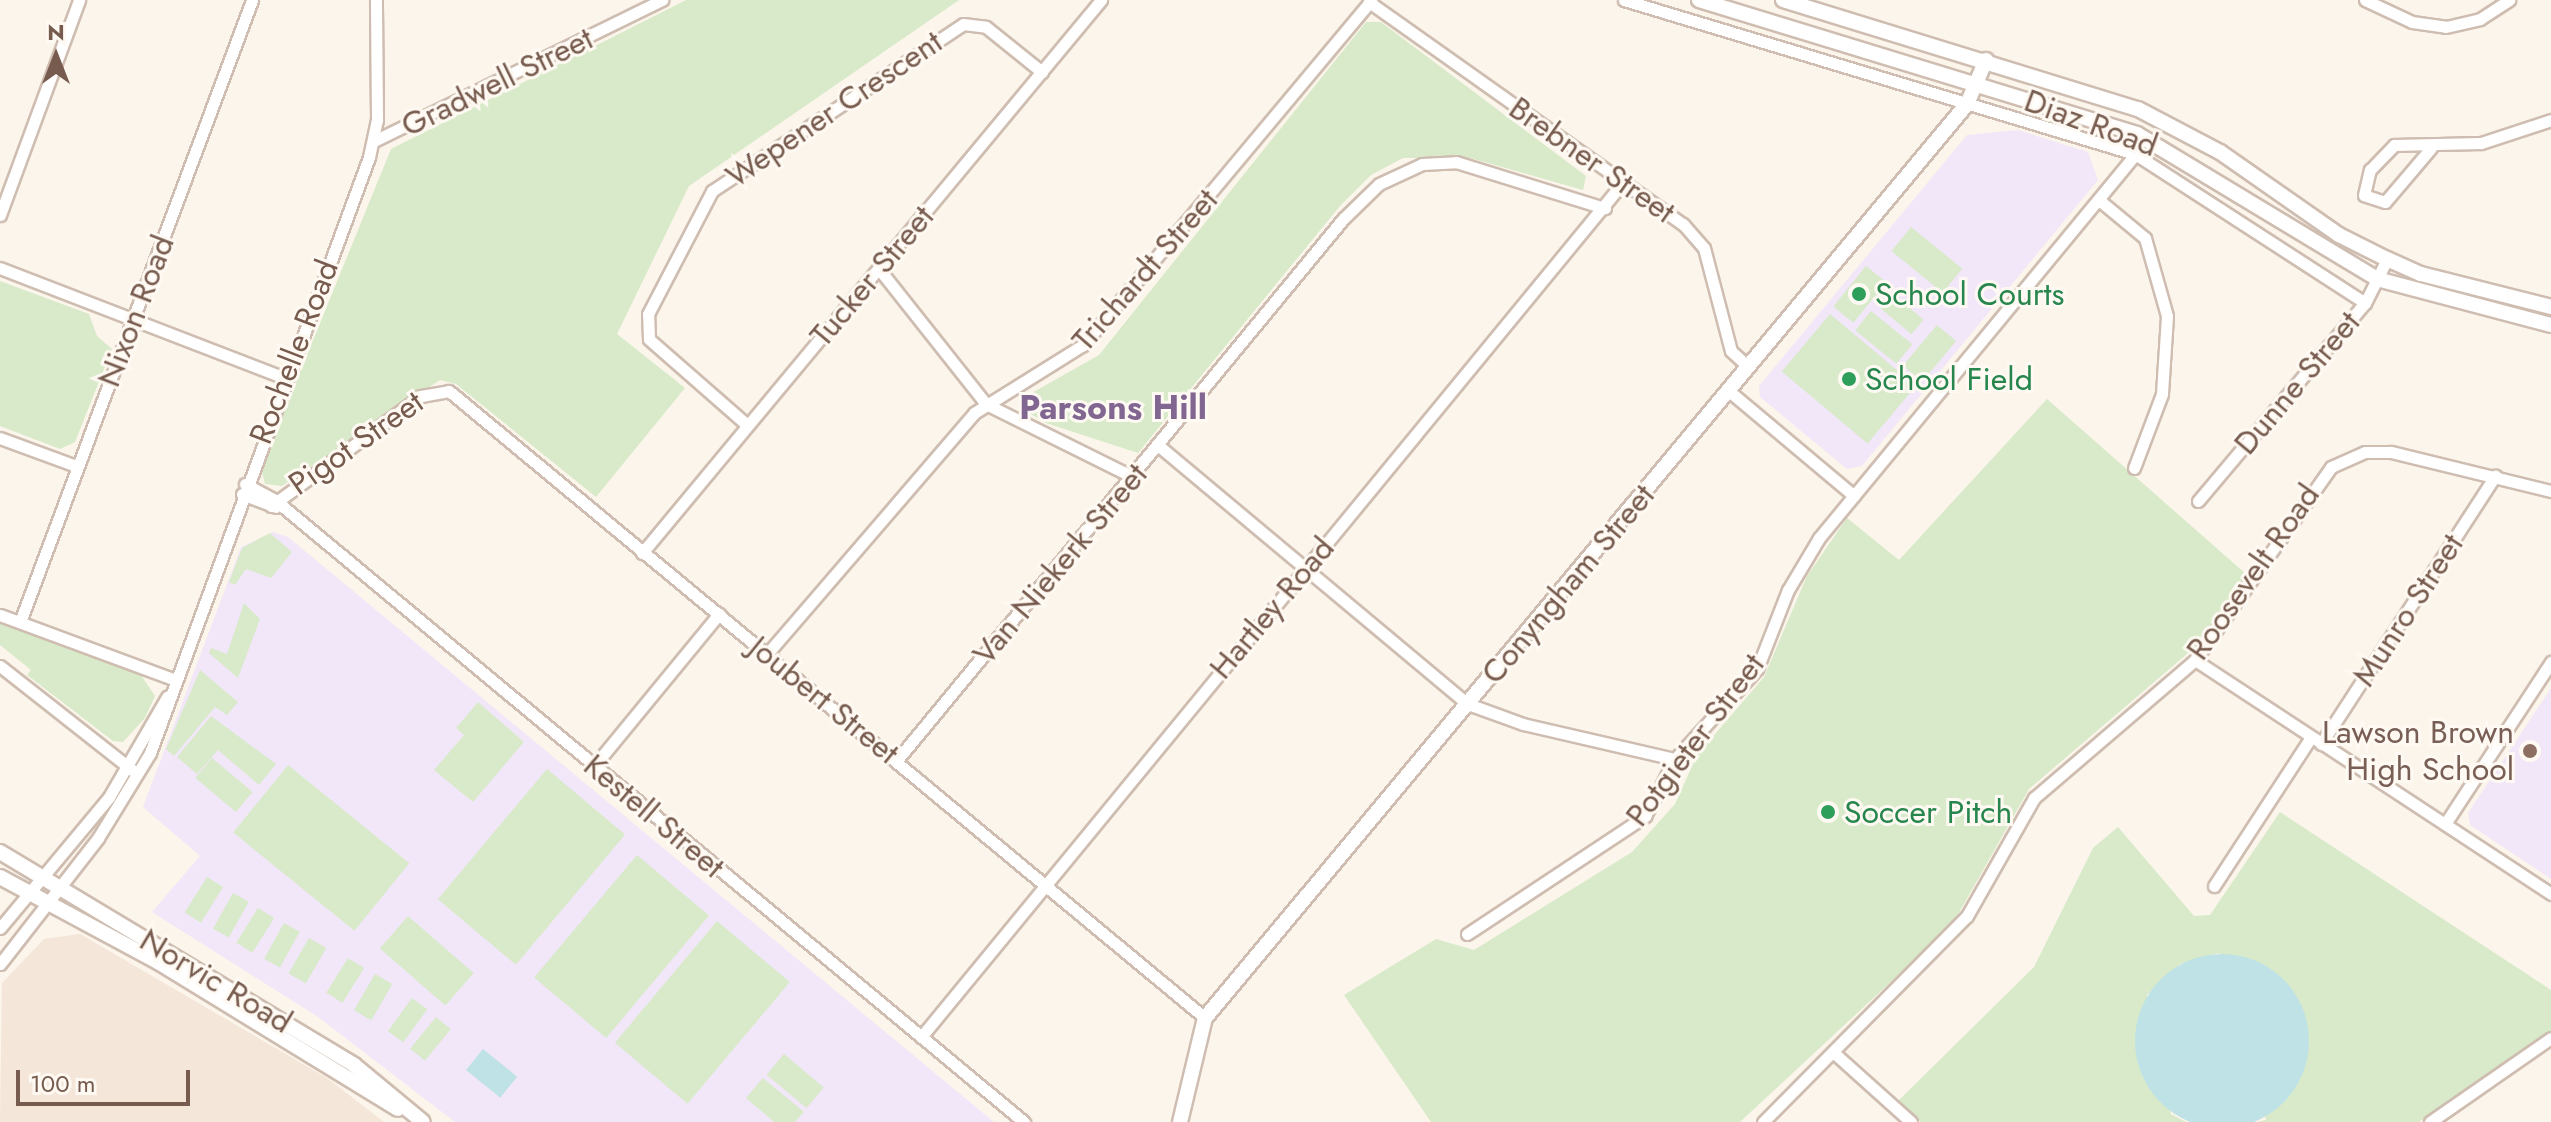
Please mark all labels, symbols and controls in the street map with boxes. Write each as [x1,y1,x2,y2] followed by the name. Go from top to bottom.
[16,16,96,96] north arrow
[47,16,65,48] text: N
[395,19,599,145] street label: Gradwell Street
[719,23,949,195] street label: Wepener Crescent
[2019,81,2163,165] street label: Diaz Road
[1502,89,1682,231] street label: Brebner Street
[1064,181,1226,359] street label: Trichardt Street
[802,198,942,354] street label: Tucker Street
[90,230,182,392] street label: Nixon Road
[241,255,347,449] street label: Rochelle Road
[1875,275,2064,313] place label: School Courts
[1850,285,1868,303] marker: School Courts
[2226,304,2368,462] street label: Dunne Street
[1865,360,2033,398] place label: School Field
[1840,370,1858,388] marker: School Field
[281,383,431,503] street label: Pigot Street
[1019,388,1207,428] district label: Parsons Hill
[965,456,1155,672] street label: Van Niekerk Street
[1474,477,1662,691] street label: Conyngham Street
[2178,477,2328,667] street label: Roosevelt Road
[2345,527,2471,693] street label: Munro Street
[1202,529,1342,687] street label: Hartley Road
[741,628,907,772] street label: Joubert Street
[1618,646,1772,834] street label: Potgieter Street
[2322,714,2514,789] place label: Lawson Brown High School
[2521,742,2539,760] marker: Lawson Brown High School
[576,746,732,886] street label: Kestell Street
[1844,793,2012,831] place label: Soccer Pitch
[1819,803,1837,821] marker: Soccer Pitch
[133,921,299,1041] street label: Norvic Road
[20,1054,194,1104] scale bar
[30,1066,96,1101] text: 100 m

